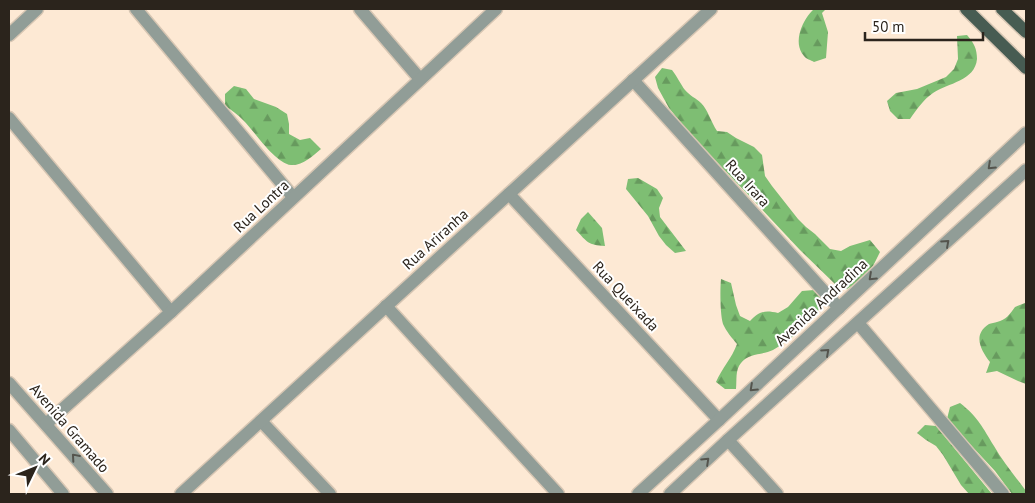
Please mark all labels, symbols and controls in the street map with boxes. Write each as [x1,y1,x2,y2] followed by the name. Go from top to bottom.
[865,10,982,42] scale bar
[872,17,905,36] text: 50 m
[722,155,774,211] street label: Rua Irara
[987,160,996,169] one-way arrow
[229,176,293,236] street label: Rua Lontra
[398,204,472,274] street label: Rua Ariranha
[941,240,950,249] one-way arrow
[771,254,871,350] street label: Avenida Andradina
[589,257,663,335] street label: Rua Queixada
[868,271,877,280] one-way arrow
[820,349,829,358] one-way arrow
[26,379,114,477] street label: Avenida Gramado
[750,382,759,391] one-way arrow
[10,443,60,493] north arrow
[35,450,54,469] text: N
[71,454,80,463] one-way arrow
[700,458,709,467] one-way arrow

